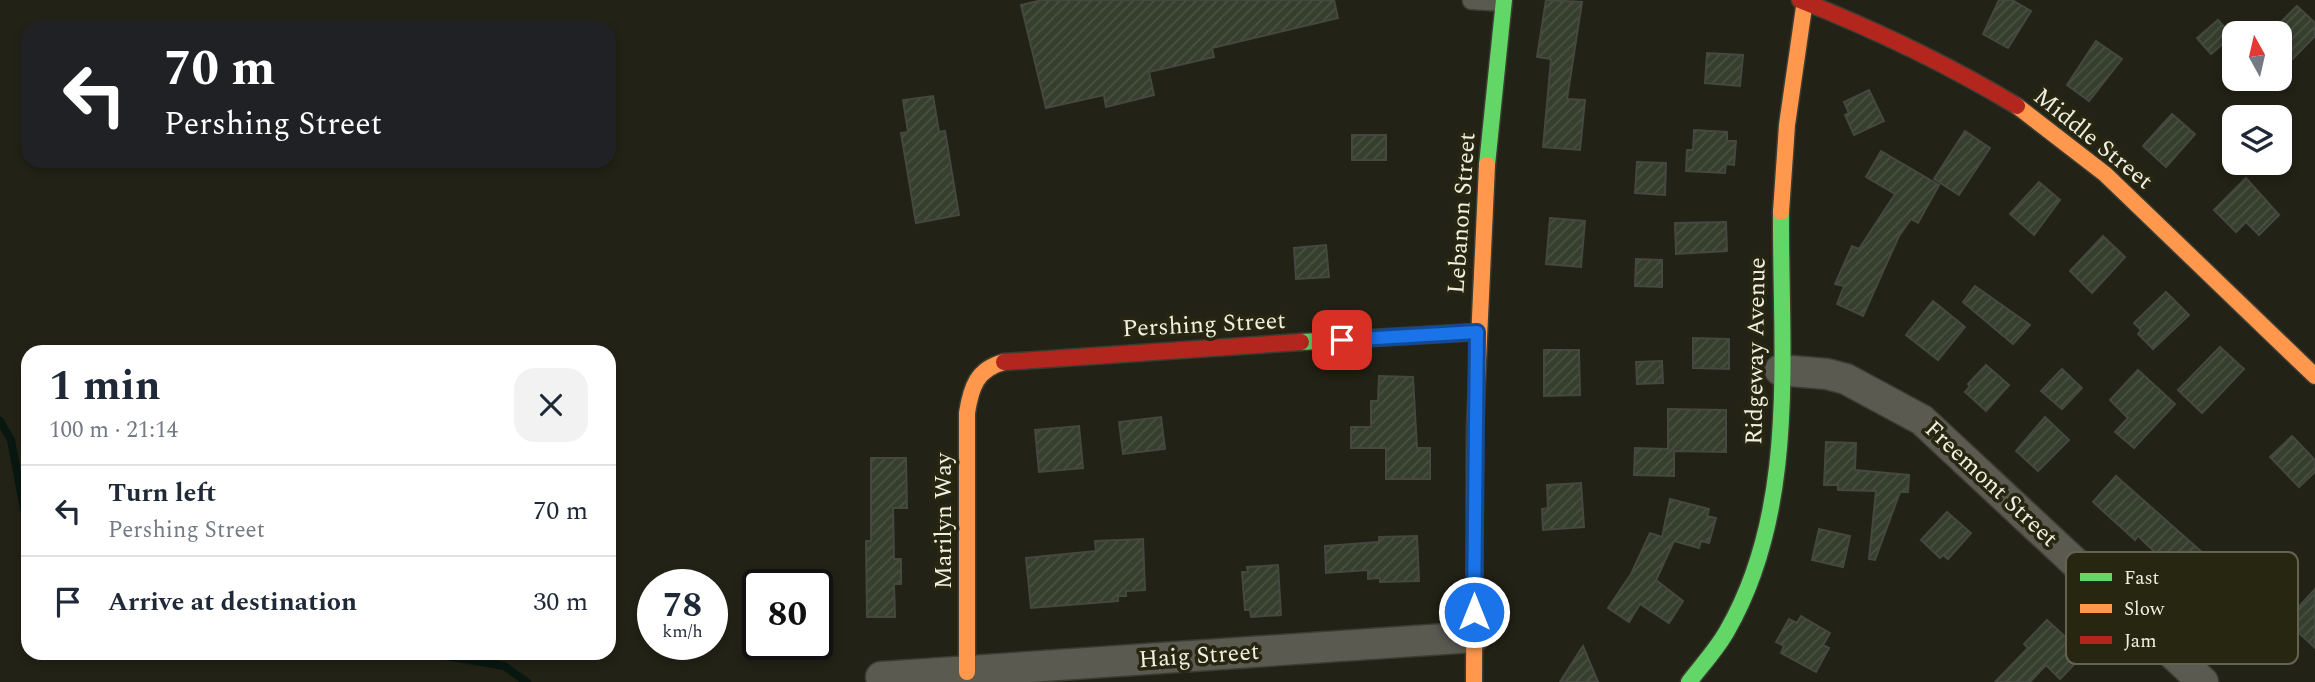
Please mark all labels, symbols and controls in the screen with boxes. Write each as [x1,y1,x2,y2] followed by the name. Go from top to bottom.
[2222,21,2292,91] north arrow
[2222,21,2292,175] map controls
[164,32,275,107] text: 70 m
[49,49,140,140] icon: left
[2025,79,2161,199] street label: Middle Street
[164,100,382,149] text: Pershing Street
[2222,105,2292,175] button: layers
[1438,131,1486,295] street label: Lebanon Street
[1736,257,1776,445] street label: Ridgeway Avenue
[1121,303,1287,347] street label: Pershing Street
[1312,310,1372,370] pin
[1323,321,1361,359] icon: arrive
[49,355,161,418] text: 1 min
[514,368,588,442] button: close
[1916,412,2066,556] street label: Freemont Street
[49,413,178,448] text: 100 m · 21:14
[926,451,962,589] street label: Marilyn Way
[108,473,216,513] text: Turn left
[533,491,588,531] text: 70 m
[49,492,87,530] icon: left
[108,513,265,548] text: Pershing Street
[2066,552,2298,664] legend
[2124,564,2160,593] text: Fast
[742,569,833,660] speed limit sign: 80
[1437,575,1511,649] position arrow
[663,579,702,632] text: 78
[108,582,357,622] text: Arrive at destination
[533,582,588,622] text: 30 m
[49,583,87,621] icon: arrive
[2124,595,2165,624] text: Slow
[662,618,703,645] text: km/h
[2124,627,2156,656] text: Jam
[1138,634,1260,678] street label: Haig Street

